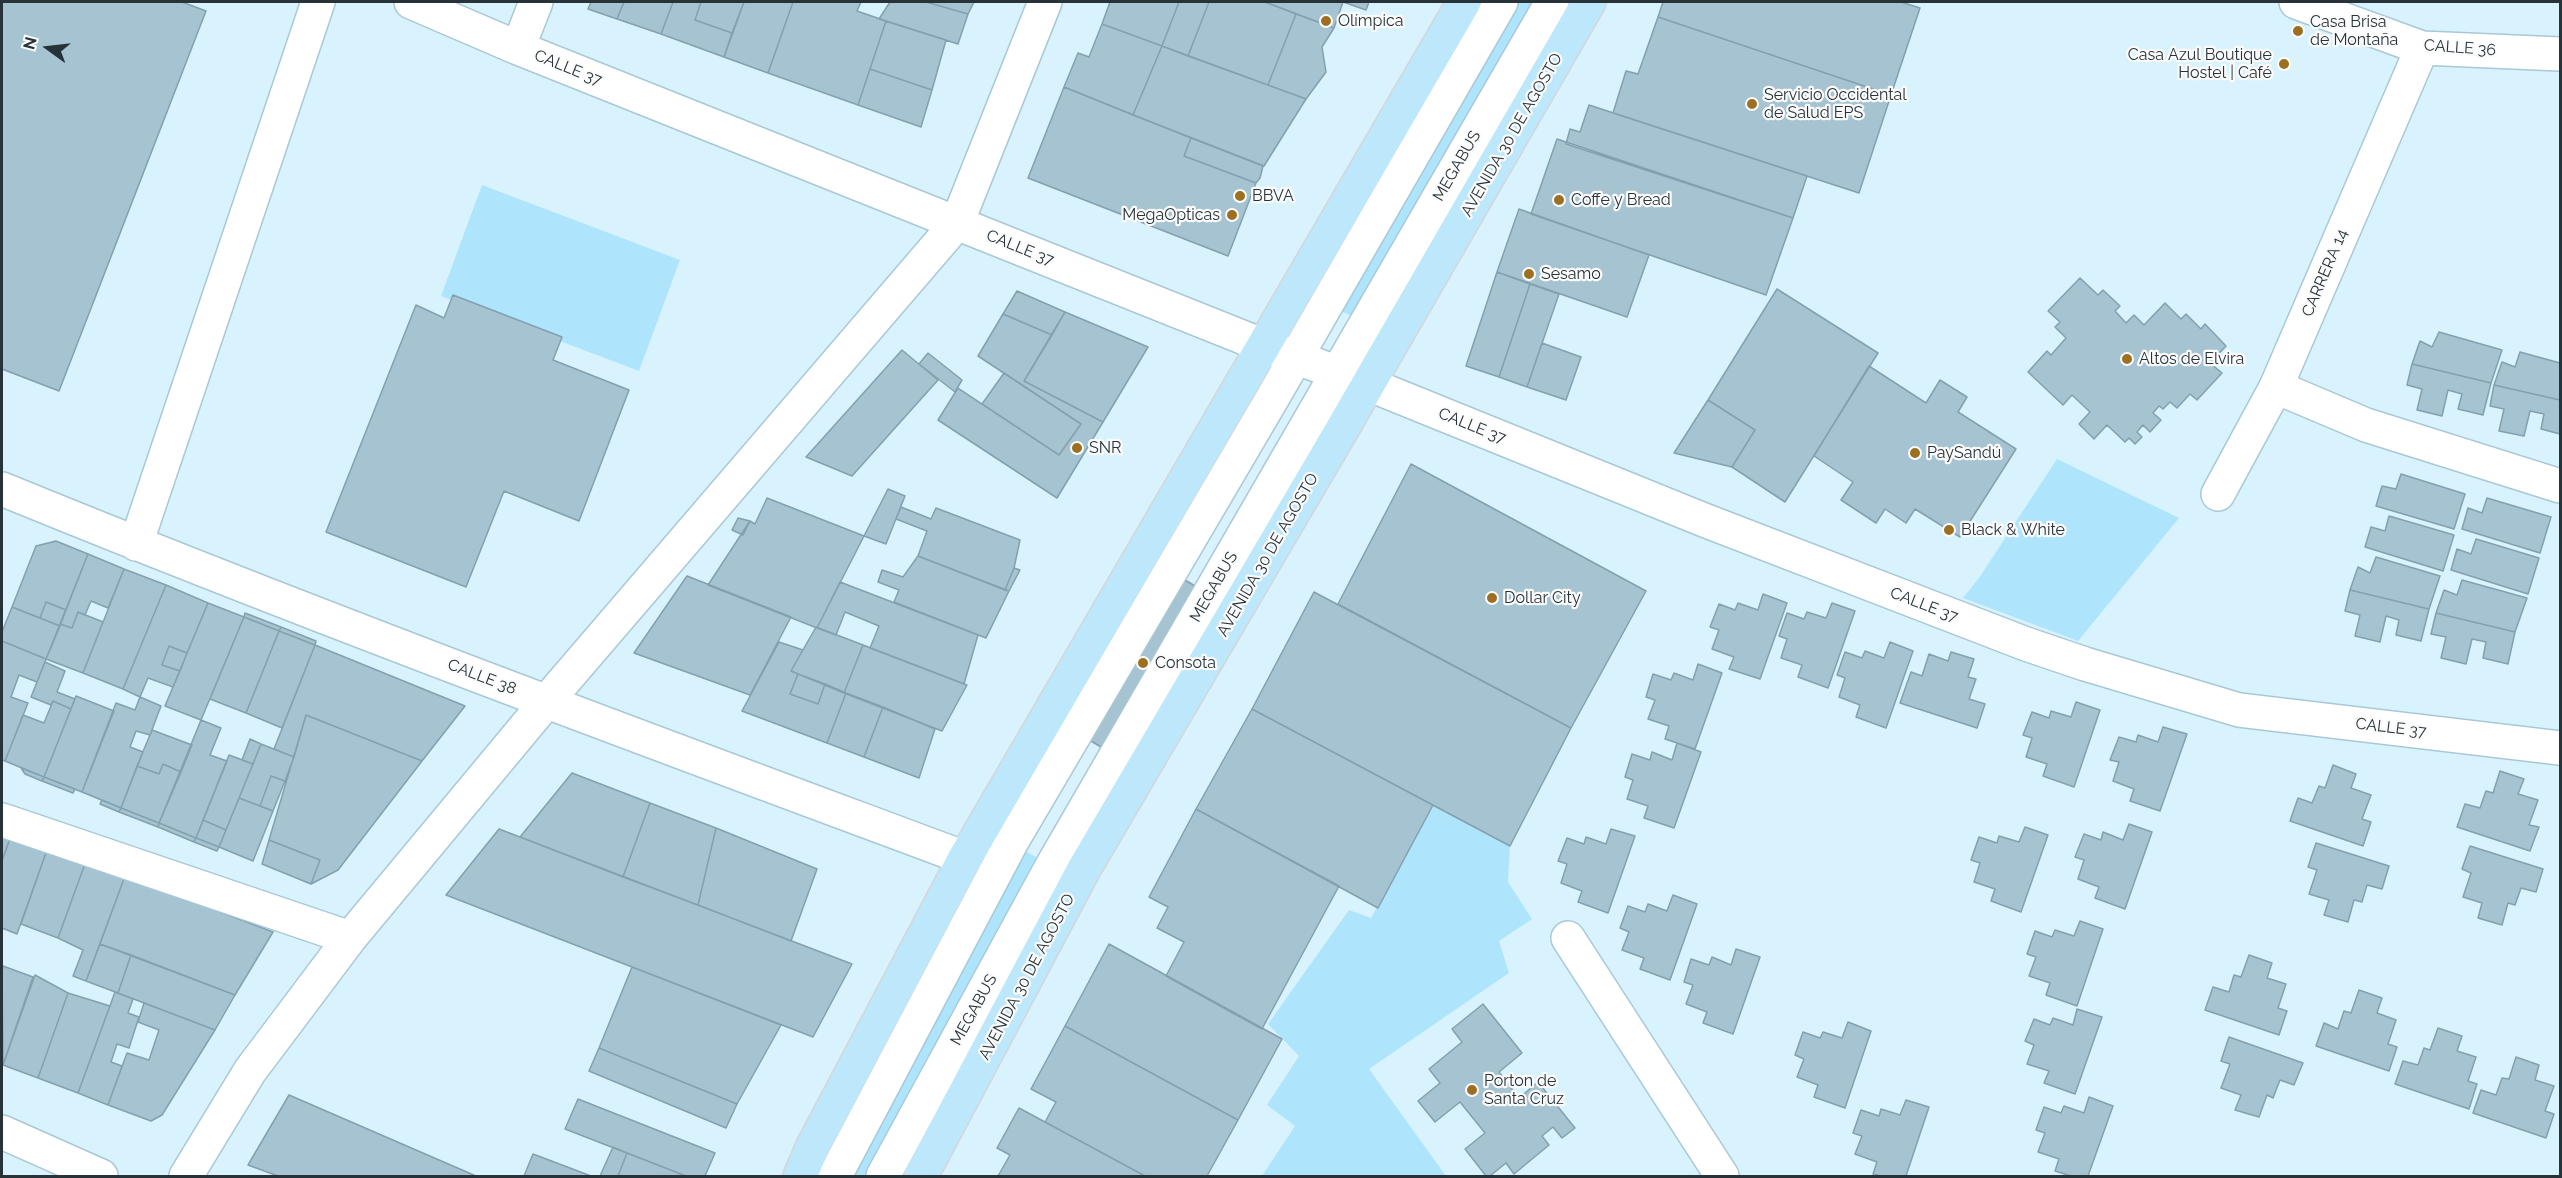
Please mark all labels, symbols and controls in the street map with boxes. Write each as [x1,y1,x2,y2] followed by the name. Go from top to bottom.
[1338,11,1403,31] place label: Olímpica
[2310,12,2398,50] place label: Casa Brisa de Montaña
[1319,14,1333,28] marker: Olímpica
[18,18,78,78] north arrow
[2291,24,2305,38] marker: Casa Brisa de Montaña
[19,35,41,52] text: N
[2423,36,2497,60] street label: CALLE 36
[2128,45,2272,83] place label: Casa Azul Boutique Hostel | Café
[531,46,605,90] street label: CALLE 37
[1457,50,1567,220] street label: AVENIDA 30 DE AGOSTO
[2277,57,2291,71] marker: Casa Azul Boutique Hostel | Café
[1764,85,1907,123] place label: Servicio Occidental de Salud EPS
[1745,97,1759,111] marker: Servicio Occidental de Salud EPS
[1429,127,1485,205] street label: MEGABUS
[1252,186,1294,206] place label: BBVA
[1233,189,1247,203] marker: BBVA
[1571,190,1671,210] place label: Coffe y Bread
[1552,193,1566,207] marker: Coffe y Bread
[1122,205,1220,225] place label: MegaOpticas
[1225,208,1239,222] marker: MegaOpticas
[983,226,1057,270] street label: CALLE 37
[2298,226,2352,320] street label: CARRERA 14
[1541,264,1601,284] place label: Sesamo
[1522,267,1536,281] marker: Sesamo
[2139,349,2244,369] place label: Altos de Elvira
[2120,352,2134,366] marker: Altos de Elvira
[1435,404,1509,448] street label: CALLE 37
[1089,438,1122,458] place label: SNR
[1070,441,1084,455] marker: SNR
[1927,443,2001,463] place label: PaySandú
[1908,446,1922,460] marker: PaySandú
[1213,470,1323,640] street label: AVENIDA 30 DE AGOSTO
[1961,520,2065,540] place label: Black & White
[1942,523,1956,537] marker: Black & White
[1186,548,1242,626] street label: MEGABUS
[1887,583,1961,627] street label: CALLE 37
[1504,588,1581,608] place label: Dollar City
[1485,591,1499,605] marker: Dollar City
[1155,653,1216,673] place label: Consota
[445,655,519,699] street label: CALLE 38
[1136,656,1150,670] marker: Consota
[2355,714,2427,742] street label: CALLE 37
[975,891,1079,1063] street label: AVENIDA 30 DE AGOSTO
[947,971,1001,1049] street label: MEGABUS
[1484,1071,1564,1109] place label: Porton de Santa Cruz
[1465,1083,1479,1097] marker: Porton de Santa Cruz

